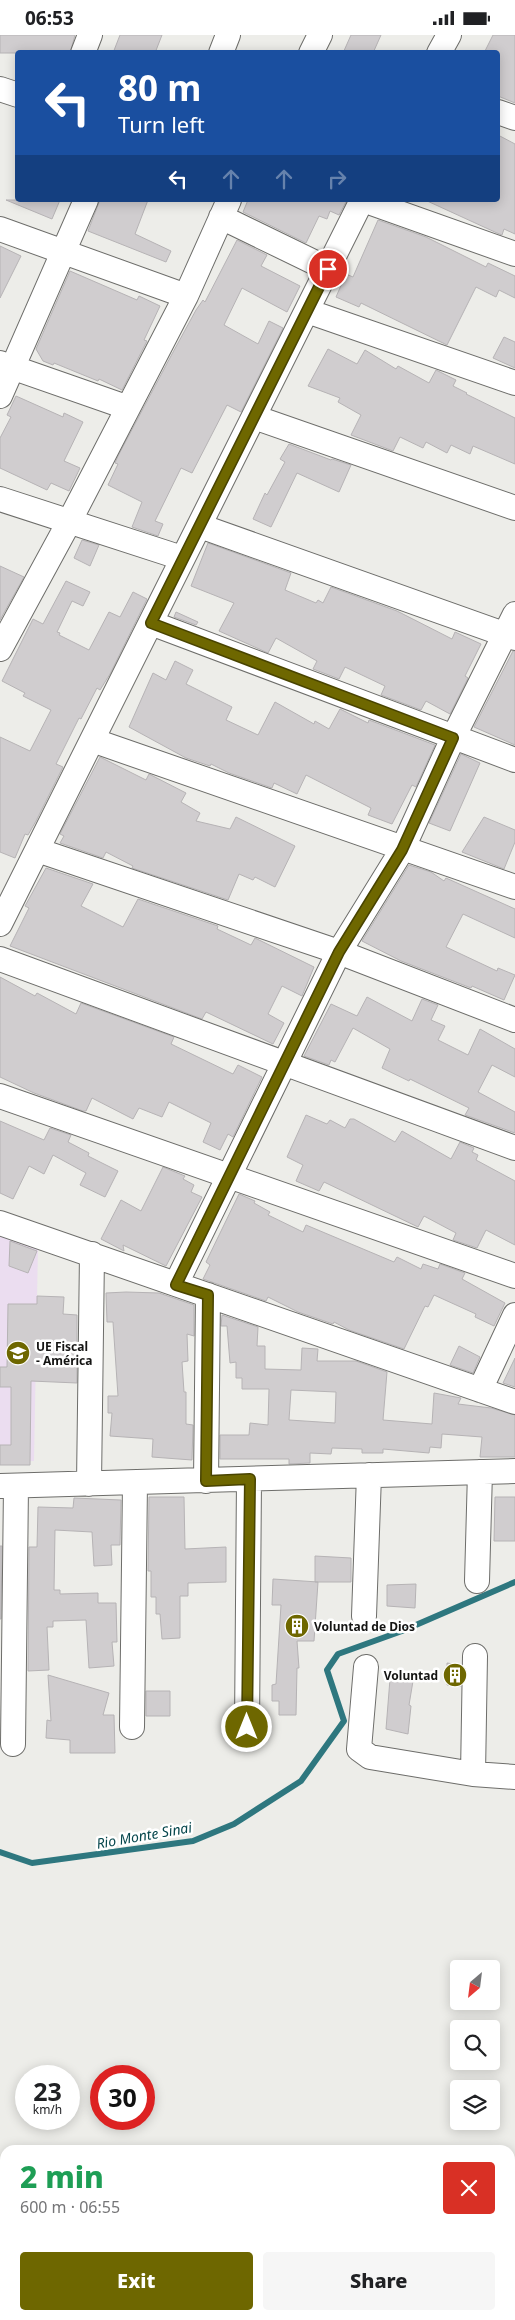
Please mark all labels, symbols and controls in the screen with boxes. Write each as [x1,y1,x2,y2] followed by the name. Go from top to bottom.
[25,5,74,31] text: 06:53
[118,64,201,111] text: 80 m
[35,70,100,135] icon: left
[118,109,205,139] text: Turn left
[164,165,192,193] icon: left
[217,165,245,193] icon: ahead
[270,165,298,193] icon: ahead
[323,165,351,193] icon: right
[307,248,349,290] pin
[314,255,342,283] icon: arrive
[36,1338,92,1369] place label: UE Fiscal - América
[5,1340,31,1366] school or university icon: UE Fiscal - América
[284,1613,310,1639] building icon: Voluntad de Dios
[314,1618,415,1635] place label: Voluntad de Dios
[442,1662,468,1688] building icon: Voluntad
[384,1667,438,1684] place label: Voluntad
[220,1700,272,1752] position arrow
[95,1817,194,1853] water label: Rio Monte Sinai
[450,1960,500,2010] north arrow
[450,1960,500,2130] map controls
[450,2020,500,2070] button: search
[90,2065,155,2130] speed limit sign: 30
[33,2074,62,2108] text: 23
[450,2080,500,2130] button: layers
[33,2101,62,2118] text: km/h
[20,2156,104,2197] text: 2 min
[443,2162,495,2214] button: close
[20,2196,120,2218] text: 600 m · 06:55
[20,2252,253,2310] button: Exit
[263,2252,495,2310] button: Share

